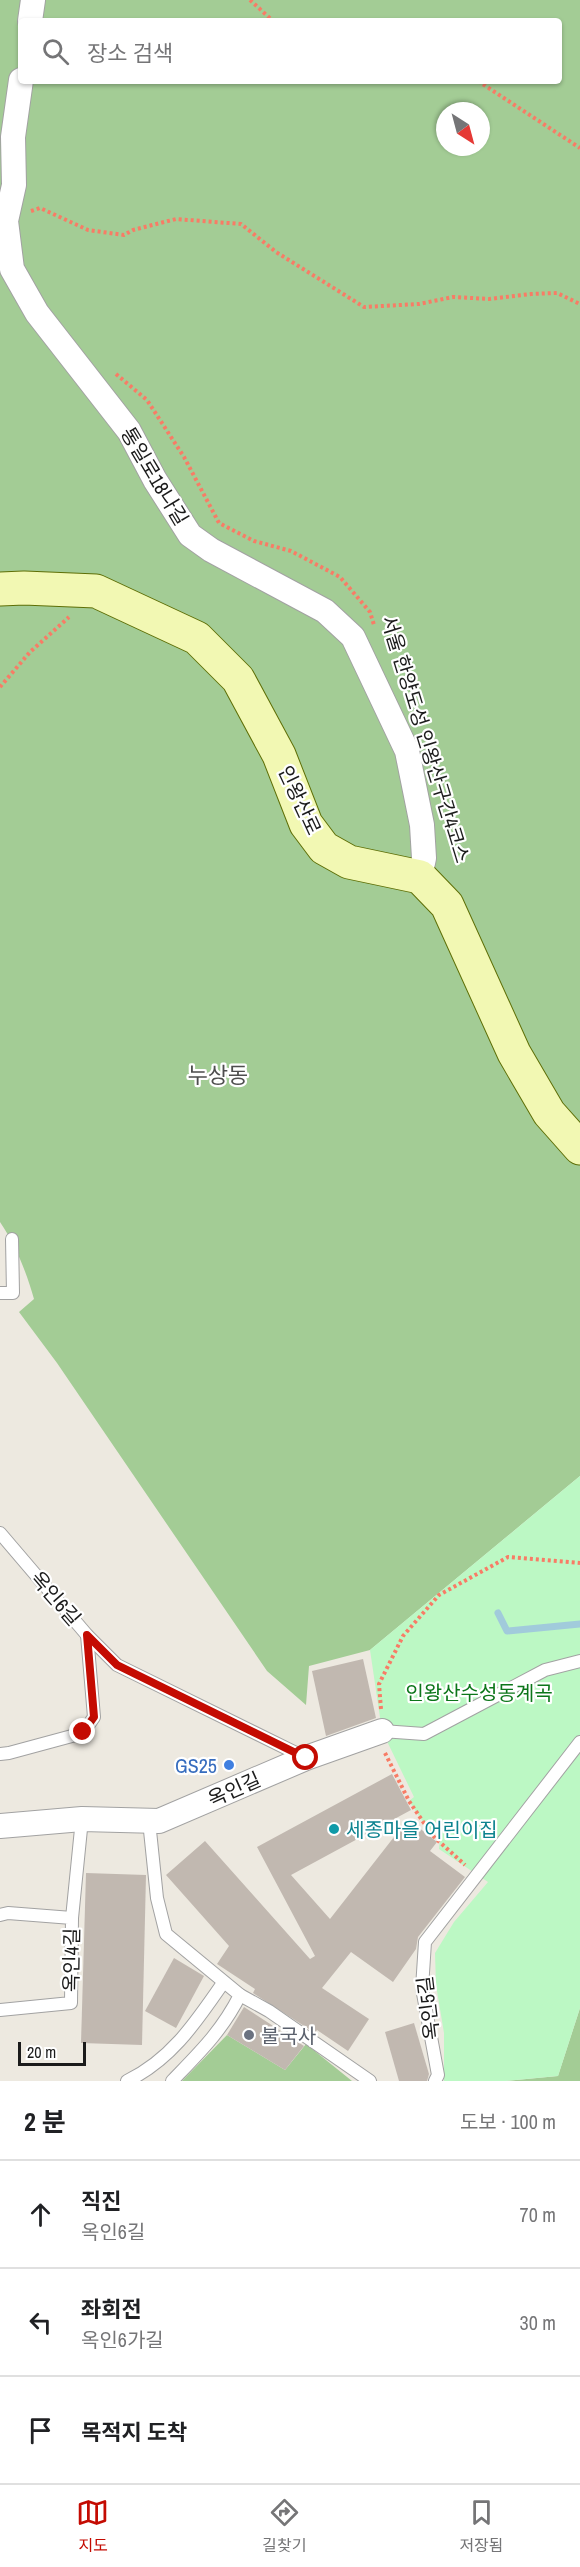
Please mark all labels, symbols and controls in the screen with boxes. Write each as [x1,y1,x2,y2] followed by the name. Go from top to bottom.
[18,18,562,84] search box
[39,35,72,68] icon: search
[87,38,173,68] text: 장소 검색
[436,102,490,156] north arrow
[115,422,195,530] street label: 통일로18나길
[375,612,477,866] street label: 서울 한양도성 인왕산구간4코스
[272,761,328,839] street label: 인왕산로
[188,1060,248,1090] district label: 누상동
[25,1565,87,1631] street label: 옥인6길
[405,1679,553,1706] park label: 인왕산수성동계곡
[69,1718,95,1744] route end
[292,1744,318,1770] route start
[175,1752,217,1779] place label: GS25
[222,1758,236,1772] marker: GS25
[203,1765,265,1813] street label: 옥인길
[346,1816,498,1843] place label: 세종마을 어린이집
[327,1822,341,1836] marker: 세종마을 어린이집
[57,1928,85,1992] street label: 옥인4길
[411,1974,445,2042] street label: 옥인5길
[261,2022,316,2049] place label: 불국사
[242,2028,256,2042] marker: 불국사
[18,2039,86,2066] scale bar
[27,2041,56,2063] text: 20 m
[24,2104,66,2139] text: 2 분
[460,2108,556,2135] text: 도보 · 100 m
[81,2186,121,2216] text: 직진
[24,2198,57,2231] icon: ahead
[520,2201,556,2228] text: 70 m
[81,2218,145,2245] text: 옥인6길
[81,2294,142,2324] text: 좌회전
[24,2306,57,2339] icon: left
[520,2309,556,2336] text: 30 m
[81,2326,164,2353] text: 옥인6가길
[24,2414,57,2447] icon: arrive
[81,2417,187,2447] text: 목적지 도착
[76,2496,109,2556] tab: 지도
[262,2496,306,2556] tab: 길찾기
[459,2496,504,2556] tab: 저장됨

